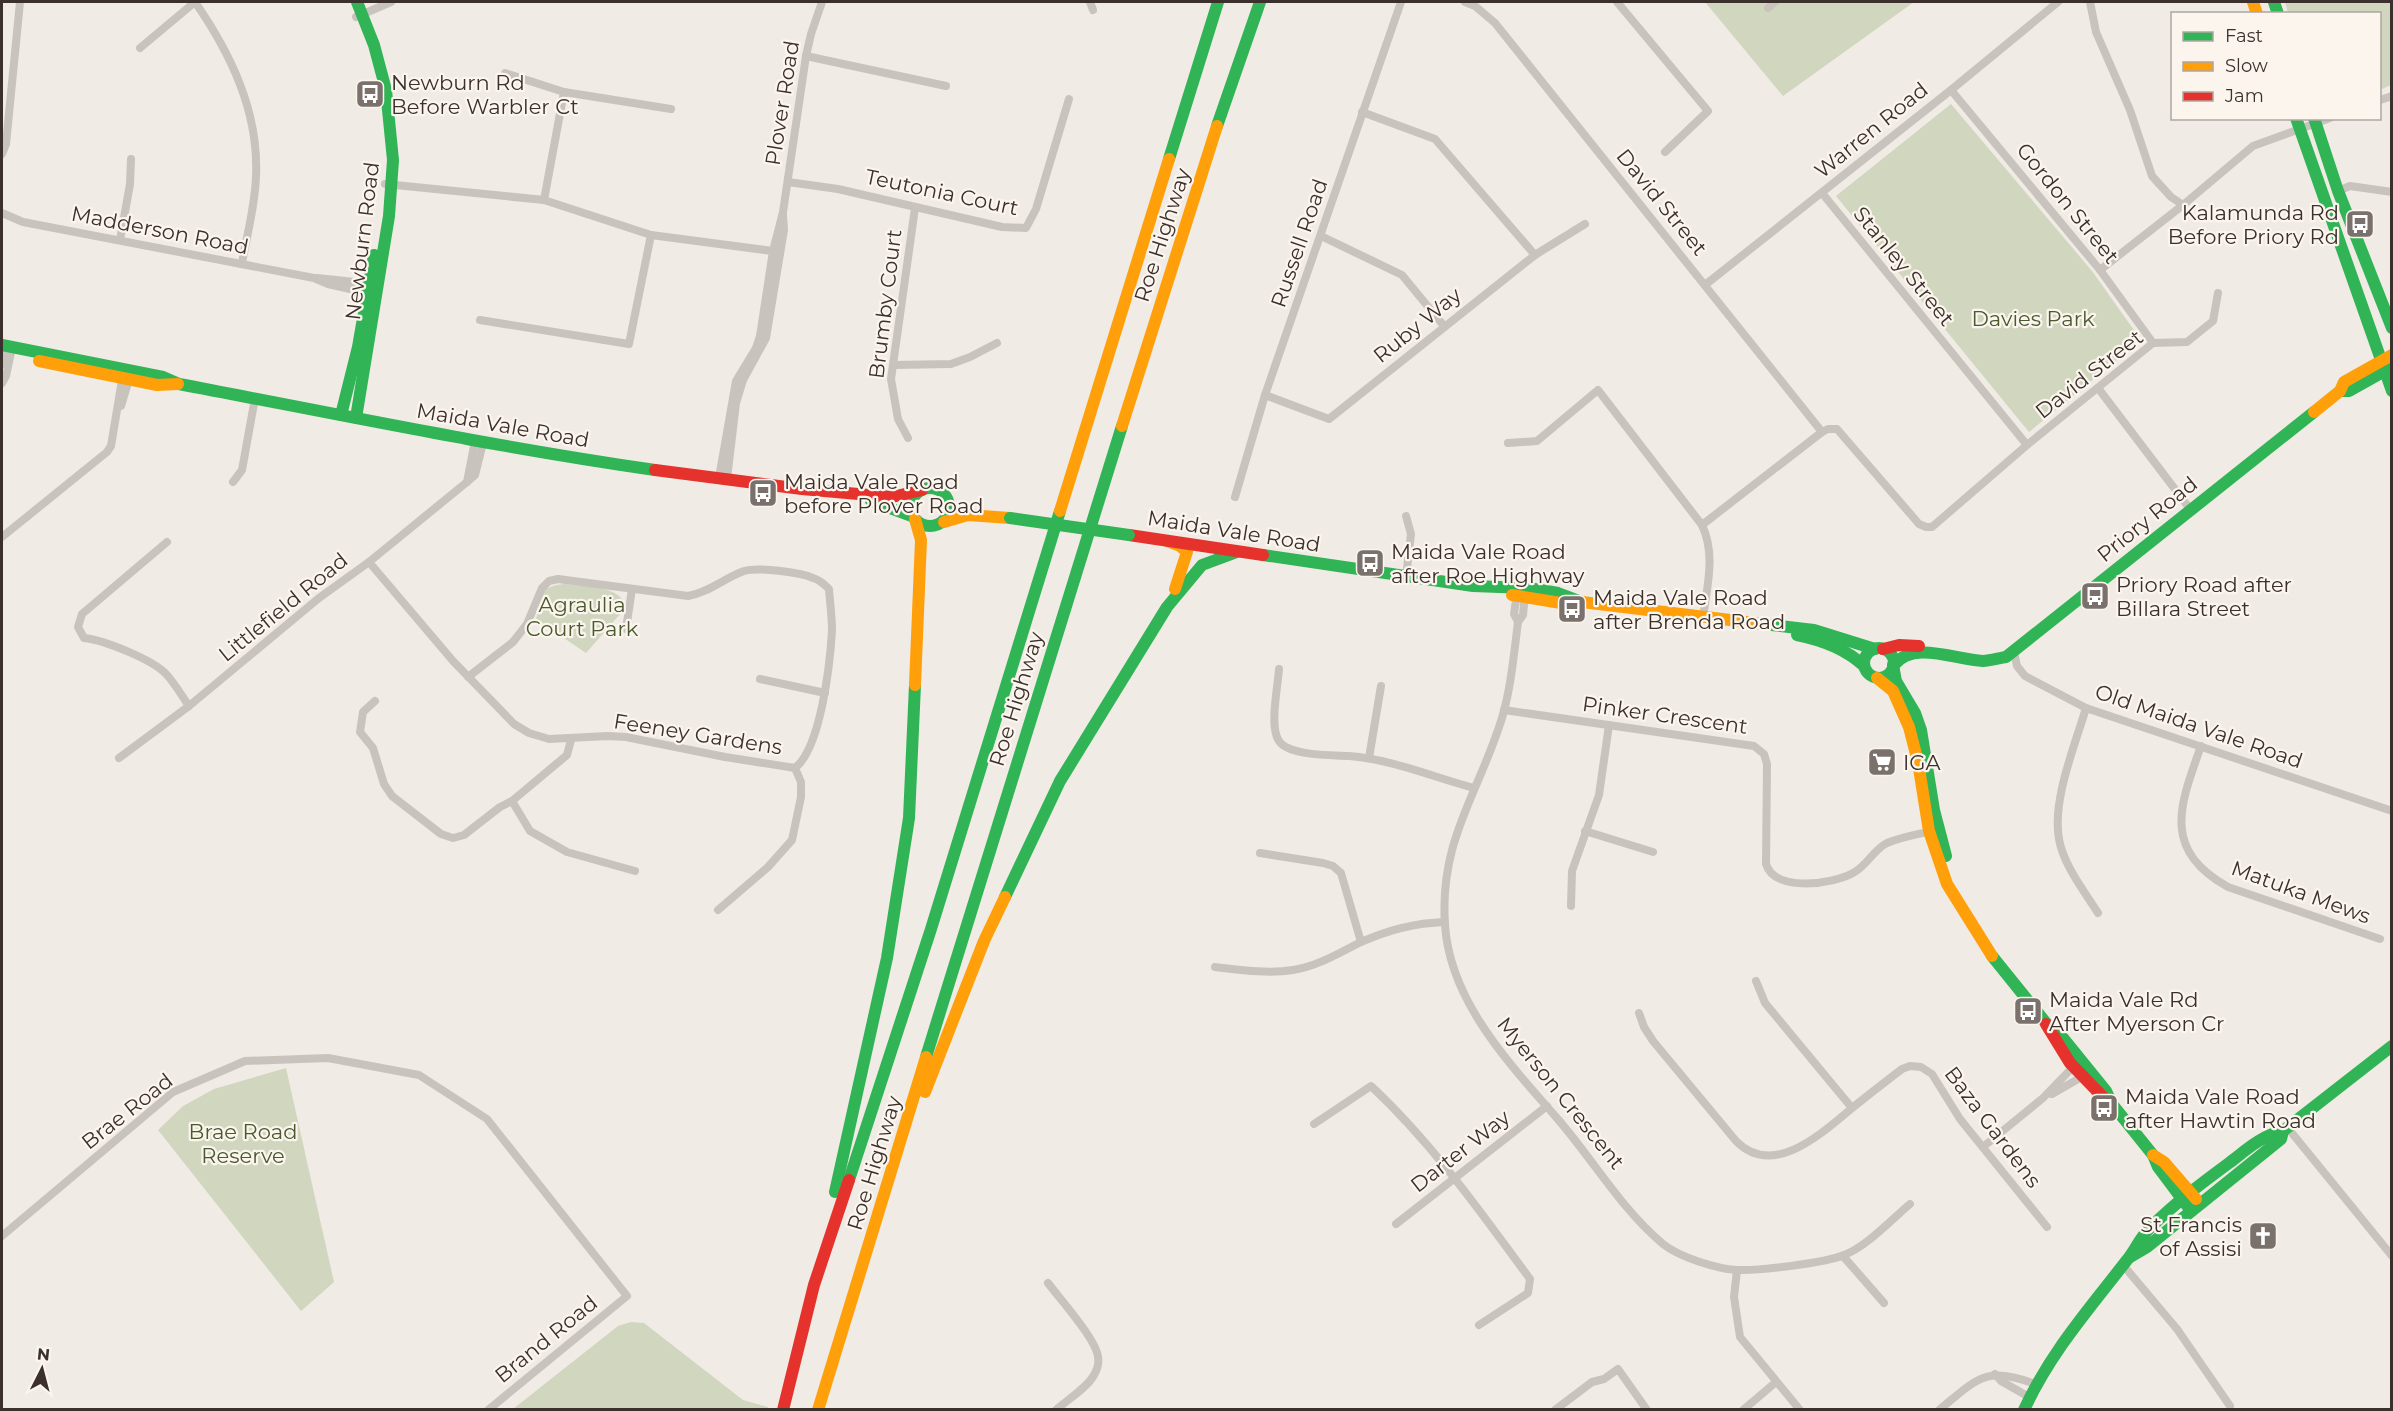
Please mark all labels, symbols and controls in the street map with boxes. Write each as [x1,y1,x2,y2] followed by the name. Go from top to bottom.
[2171,12,2381,120] legend
[2225,25,2263,47] text: Fast
[760,39,804,167] street label: Plover Road
[2225,55,2268,77] text: Slow
[391,70,579,119] place label: Newburn Rd Before Warbler Ct
[1809,77,1933,183] street label: Warren Road
[354,78,386,110] bus stop icon: Newburn Rd Before Warbler Ct
[2224,85,2264,107] text: Jam
[2012,138,2124,268] street label: Gordon Street
[1611,144,1713,260] street label: David Street
[340,160,384,322] street label: Newburn Road
[863,164,1021,220] street label: Teutonia Court
[1129,164,1196,305] street label: Roe Highway
[1265,175,1333,311] street label: Russell Road
[2168,200,2339,249] place label: Kalamunda Rd Before Priory Rd
[69,201,251,259] street label: Madderson Road
[1848,201,1960,331] street label: Stanley Street
[2344,208,2376,240] bus stop icon: Kalamunda Rd Before Priory Rd
[863,228,907,380] street label: Brumby Court
[1368,282,1466,368] street label: Ruby Way
[1972,306,2095,331] park label: Davies Park
[2030,324,2148,424] street label: David Street
[415,398,591,452] street label: Maida Vale Road
[784,469,984,518] place label: Maida Vale Road before Plover Road
[2092,471,2202,567] street label: Priory Road
[747,477,779,509] bus stop icon: Maida Vale Road before Plover Road
[1146,505,1322,557] street label: Maida Vale Road
[1391,539,1585,588] place label: Maida Vale Road after Roe Highway
[213,547,353,667] street label: Littlefield Road
[1354,547,1386,579] bus stop icon: Maida Vale Road after Roe Highway
[2116,572,2292,621] place label: Priory Road after Billara Street
[2079,580,2111,612] bus stop icon: Priory Road after Billara Street
[1593,585,1785,634] place label: Maida Vale Road after Brenda Road
[526,592,639,641] park label: Agraulia Court Park
[1556,593,1588,625] bus stop icon: Maida Vale Road after Brenda Road
[984,628,1048,769] street label: Roe Highway
[2092,679,2306,773] street label: Old Maida Vale Road
[1581,691,1749,739] street label: Pinker Crescent
[612,708,784,760] street label: Feeney Gardens
[1866,746,1898,778] supermarket icon: IGA
[1903,750,1942,775] place label: IGA
[2228,855,2374,929] street label: Matuka Mews
[2049,987,2225,1036] place label: Maida Vale Rd After Myerson Cr
[2012,995,2044,1027] bus stop icon: Maida Vale Rd After Myerson Cr
[1492,1012,1630,1174] street label: Myerson Crescent
[1939,1062,2047,1192] street label: Baza Gardens
[76,1068,178,1154] street label: Brae Road
[2125,1084,2316,1133] place label: Maida Vale Road after Hawtin Road
[842,1092,906,1233] street label: Roe Highway
[2088,1092,2120,1124] bus stop icon: Maida Vale Road after Hawtin Road
[1406,1104,1515,1197] street label: Darter Way
[189,1119,297,1168] park label: Brae Road Reserve
[2140,1212,2242,1261] place label: St Francis of Assisi
[2247,1220,2279,1252] church icon: St Francis of Assisi
[490,1290,602,1388] street label: Brand Road
[12,1339,72,1399] north arrow
[36,1344,51,1365] text: N

